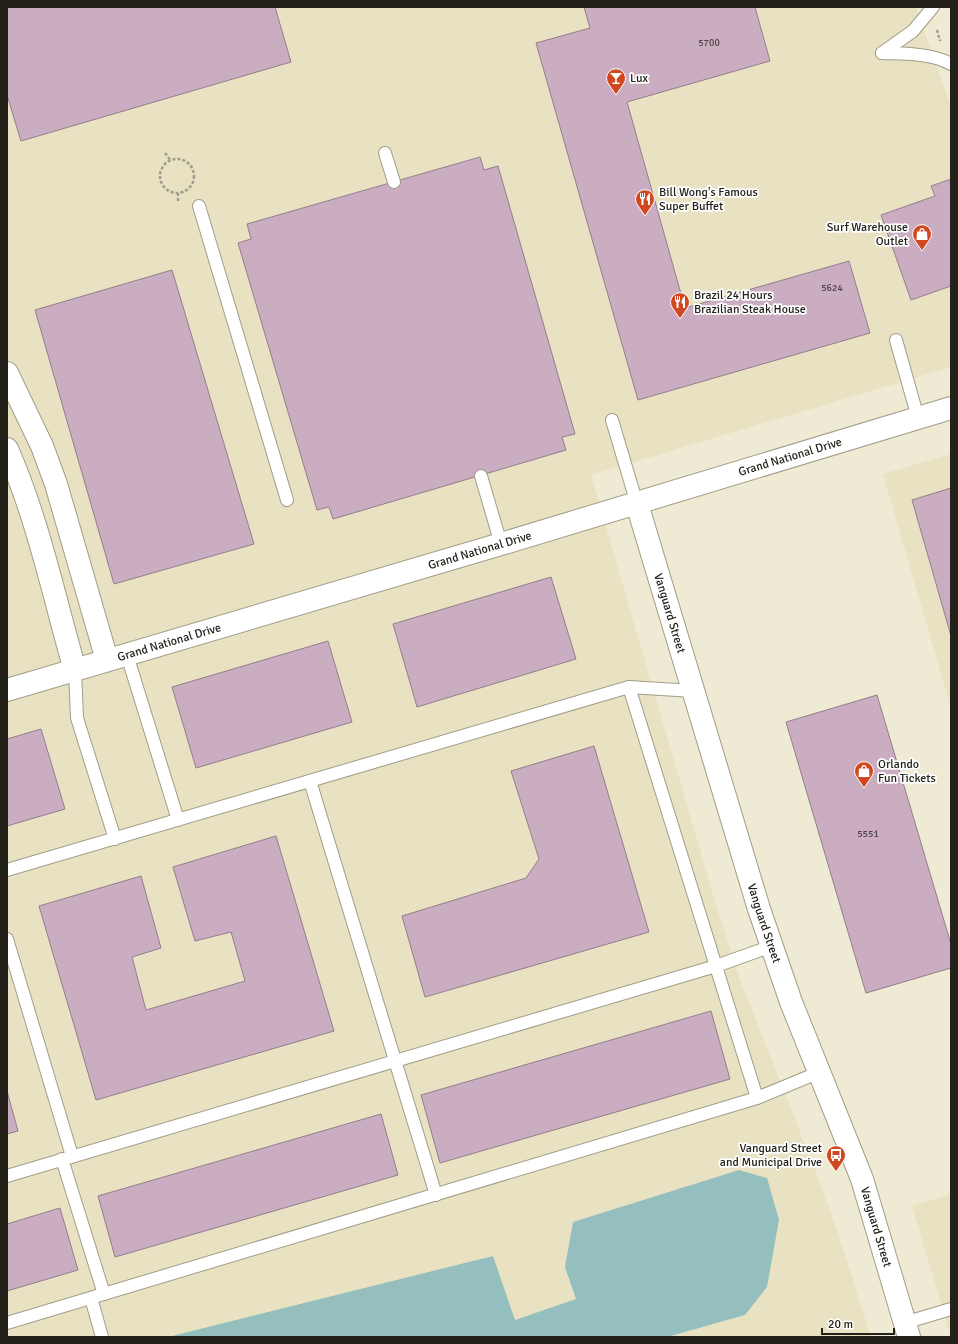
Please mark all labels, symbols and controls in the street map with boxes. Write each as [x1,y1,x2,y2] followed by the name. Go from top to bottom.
[698,37,720,49] house number: 5700
[605,67,627,95] bar icon: Lux
[630,71,649,86] place label: Lux
[659,185,758,214] place label: Bill Wong's Famous Super Buffet
[634,188,656,216] restaurant icon: Bill Wong's Famous Super Buffet
[827,220,908,249] place label: Surf Warehouse Outlet
[911,223,933,251] shop icon: Surf Warehouse Outlet
[821,282,843,294] house number: 5624
[694,288,806,317] place label: Brazil 24 Hours Brazilian Steak House
[669,291,691,319] restaurant icon: Brazil 24 Hours Brazilian Steak House
[737,434,844,480] street label: Grand National Drive
[426,528,534,573] street label: Grand National Drive
[650,572,689,655] street label: Vanguard Street
[116,620,223,665] street label: Grand National Drive
[878,757,936,786] place label: Orlando Fun Tickets
[853,760,875,788] shop icon: Orlando Fun Tickets
[857,828,879,840] house number: 5551
[744,882,784,965] street label: Vanguard Street
[720,1141,822,1170] place label: Vanguard Street and Municipal Drive
[825,1144,847,1172] bus stop icon: Vanguard Street and Municipal Drive
[857,1185,895,1269] street label: Vanguard Street
[822,1310,894,1336] scale bar
[828,1317,853,1332] text: 20 m

